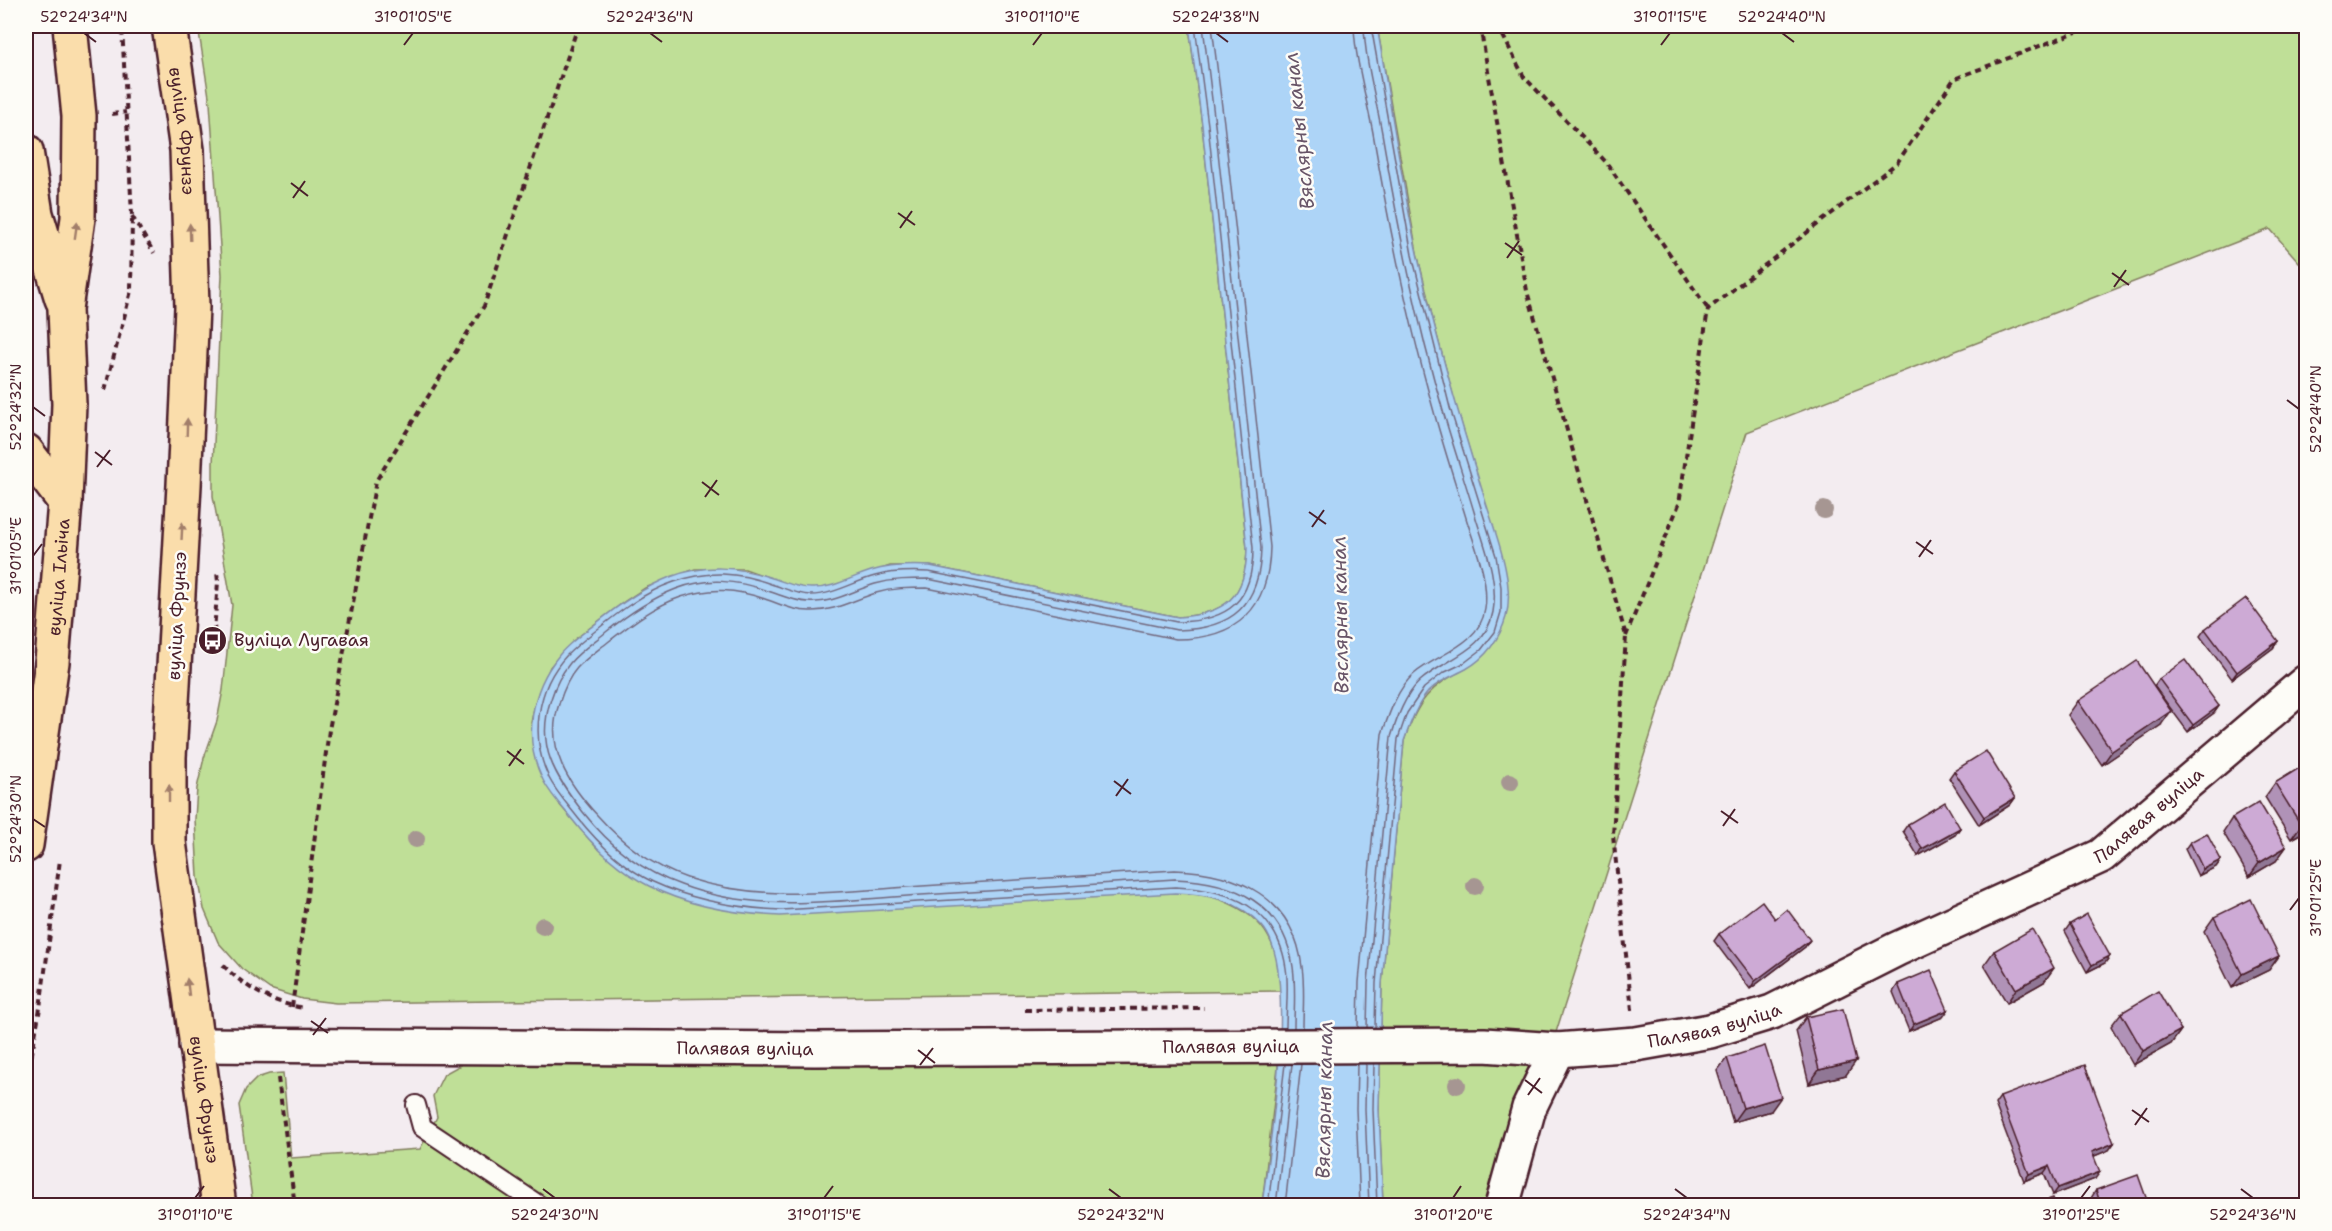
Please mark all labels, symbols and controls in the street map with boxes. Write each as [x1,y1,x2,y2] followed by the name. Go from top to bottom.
[40,7,128,27] text: 52°24'34"N
[374,7,452,27] text: 31°01'05"E
[607,7,693,27] text: 52°24'36"N
[1004,7,1080,27] text: 31°01'10"E
[1172,7,1260,27] text: 52°24'38"N
[1633,7,1707,27] text: 31°01'15"E
[1738,7,1826,27] text: 52°24'40"N
[1278,51,1320,211] water label: Вяслярны канал
[163,66,200,195] street label: вуліца Фрунзэ
[71,221,80,240] one-way arrow
[185,223,194,242] one-way arrow
[6,363,26,451] text: 52°24'32"N
[2306,365,2326,453] text: 52°24'40"N
[182,417,191,436] one-way arrow
[6,517,26,595] text: 31°01'05"E
[42,517,76,637] street label: вуліца Ільіча
[177,521,186,540] one-way arrow
[1326,536,1354,694] water label: Вяслярны канал
[162,551,192,681] street label: вуліца Фрунзэ
[197,624,229,656] bus stop icon: Вуліца Лугавая
[234,628,369,652] place label: Вуліца Лугавая
[2090,762,2209,869] street label: Палявая вуліца
[6,775,26,863] text: 52°24'30"N
[164,784,174,803] one-way arrow
[2306,859,2326,937] text: 31°01'25"E
[184,978,193,997] one-way arrow
[1646,997,1786,1054] street label: Палявая вуліца
[1310,1021,1338,1179] water label: Вяслярны канал
[184,1034,225,1165] street label: вуліца Фрунзэ
[1162,1034,1300,1059] street label: Палявая вуліца
[676,1036,814,1061] street label: Палявая вуліца
[157,1205,233,1225] text: 31°01'10"E
[511,1205,599,1225] text: 52°24'30"N
[787,1205,861,1225] text: 31°01'15"E
[1077,1205,1165,1225] text: 52°24'32"N
[1413,1205,1493,1225] text: 31°01'20"E
[1643,1205,1731,1225] text: 52°24'34"N
[2042,1205,2120,1225] text: 31°01'25"E
[2210,1205,2296,1225] text: 52°24'36"N

